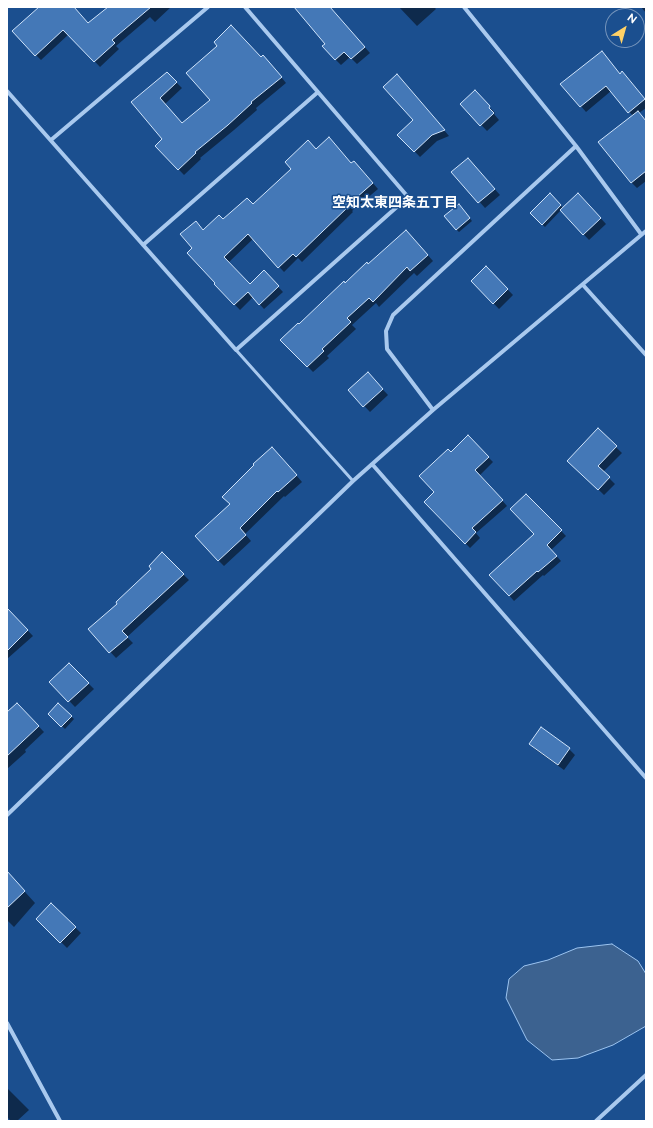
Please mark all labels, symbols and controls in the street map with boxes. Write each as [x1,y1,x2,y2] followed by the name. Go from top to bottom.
[605,8,645,48] north arrow
[625,11,639,27] text: N
[332,195,458,211] district label: 空知太東四条五丁目

